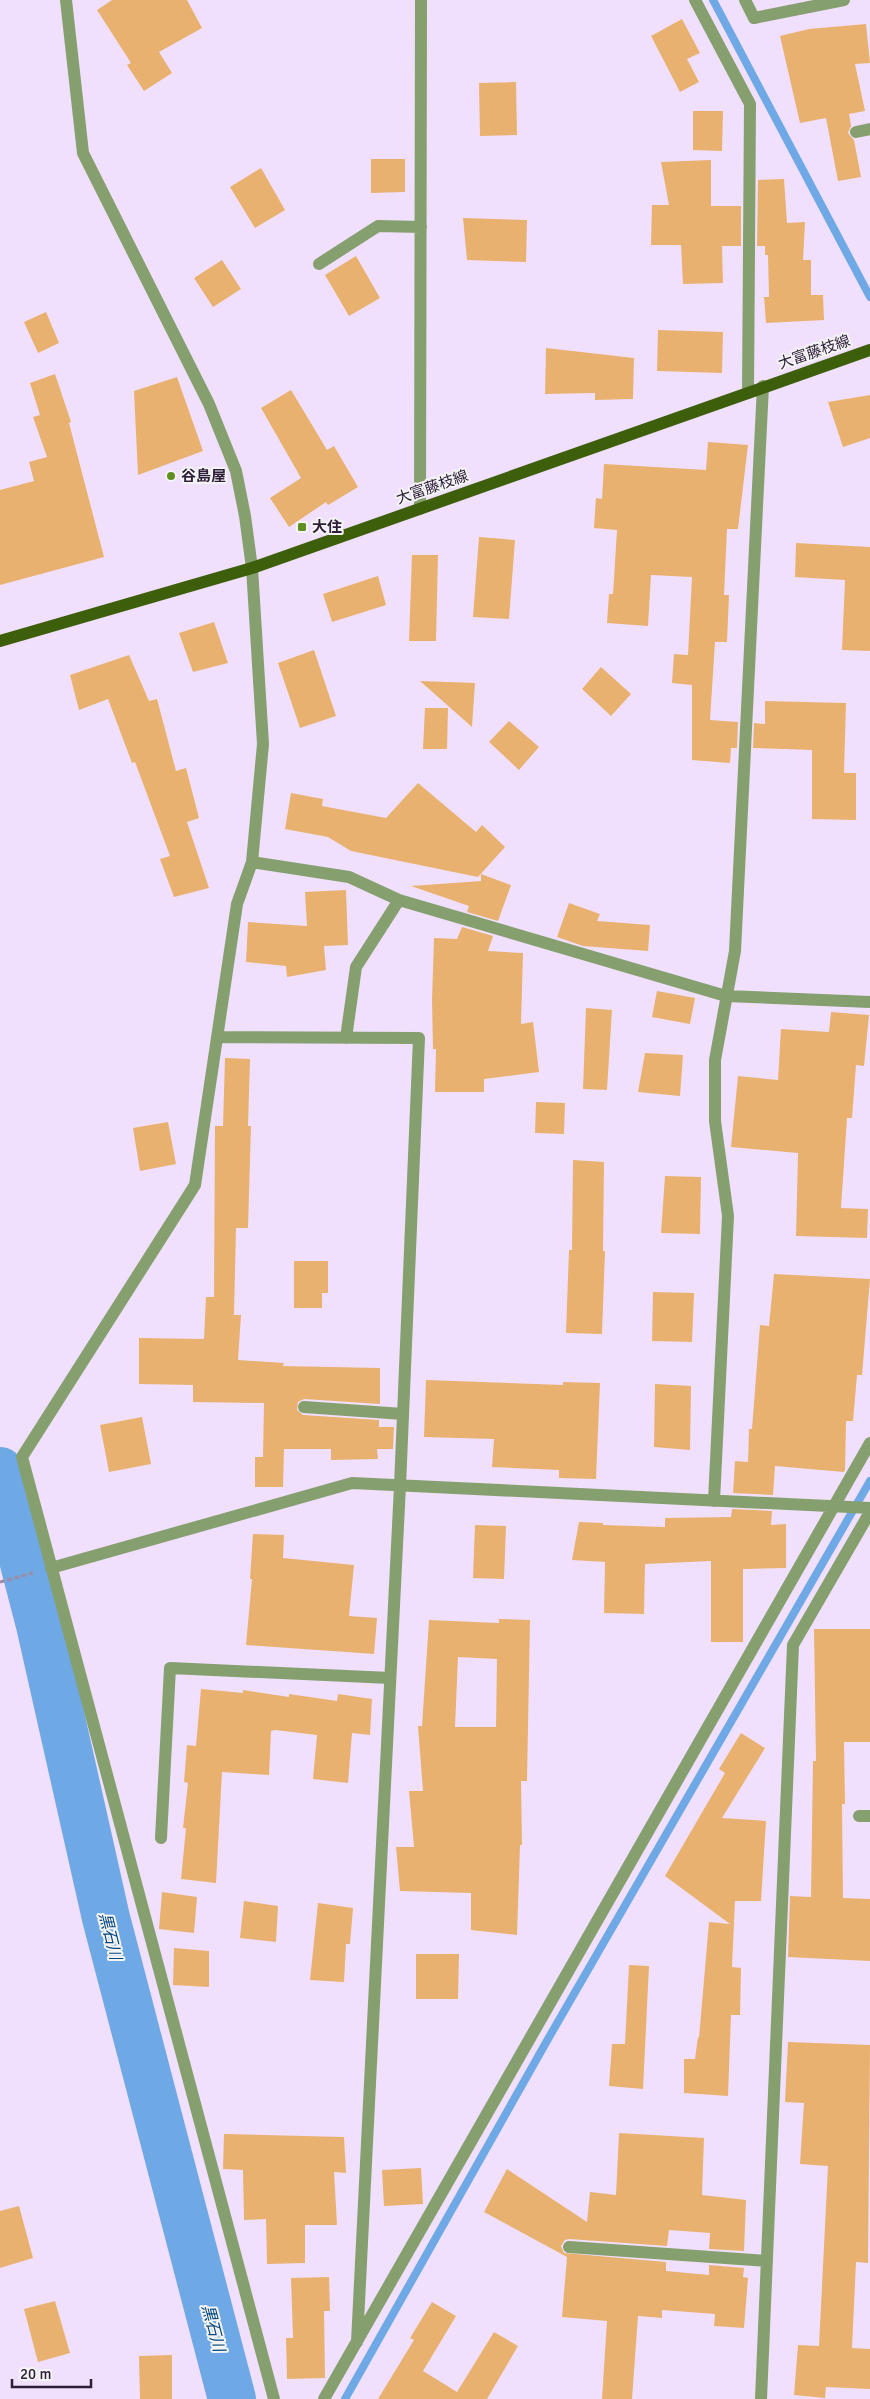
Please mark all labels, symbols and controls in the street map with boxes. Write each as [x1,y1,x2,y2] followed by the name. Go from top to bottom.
[776,331,852,373] street label: 大富藤枝線
[394,466,470,508] street label: 大富藤枝線
[181,467,226,485] place label: 谷島屋
[165,470,177,482] marker: 谷島屋
[312,518,342,536] place label: 大住
[296,521,308,533] marker: 大住
[95,1911,126,1964] water label: 黒石川
[197,2302,229,2356] water label: 黒石川
[12,2356,91,2388] scale bar
[20,2365,51,2383] text: 20 m

